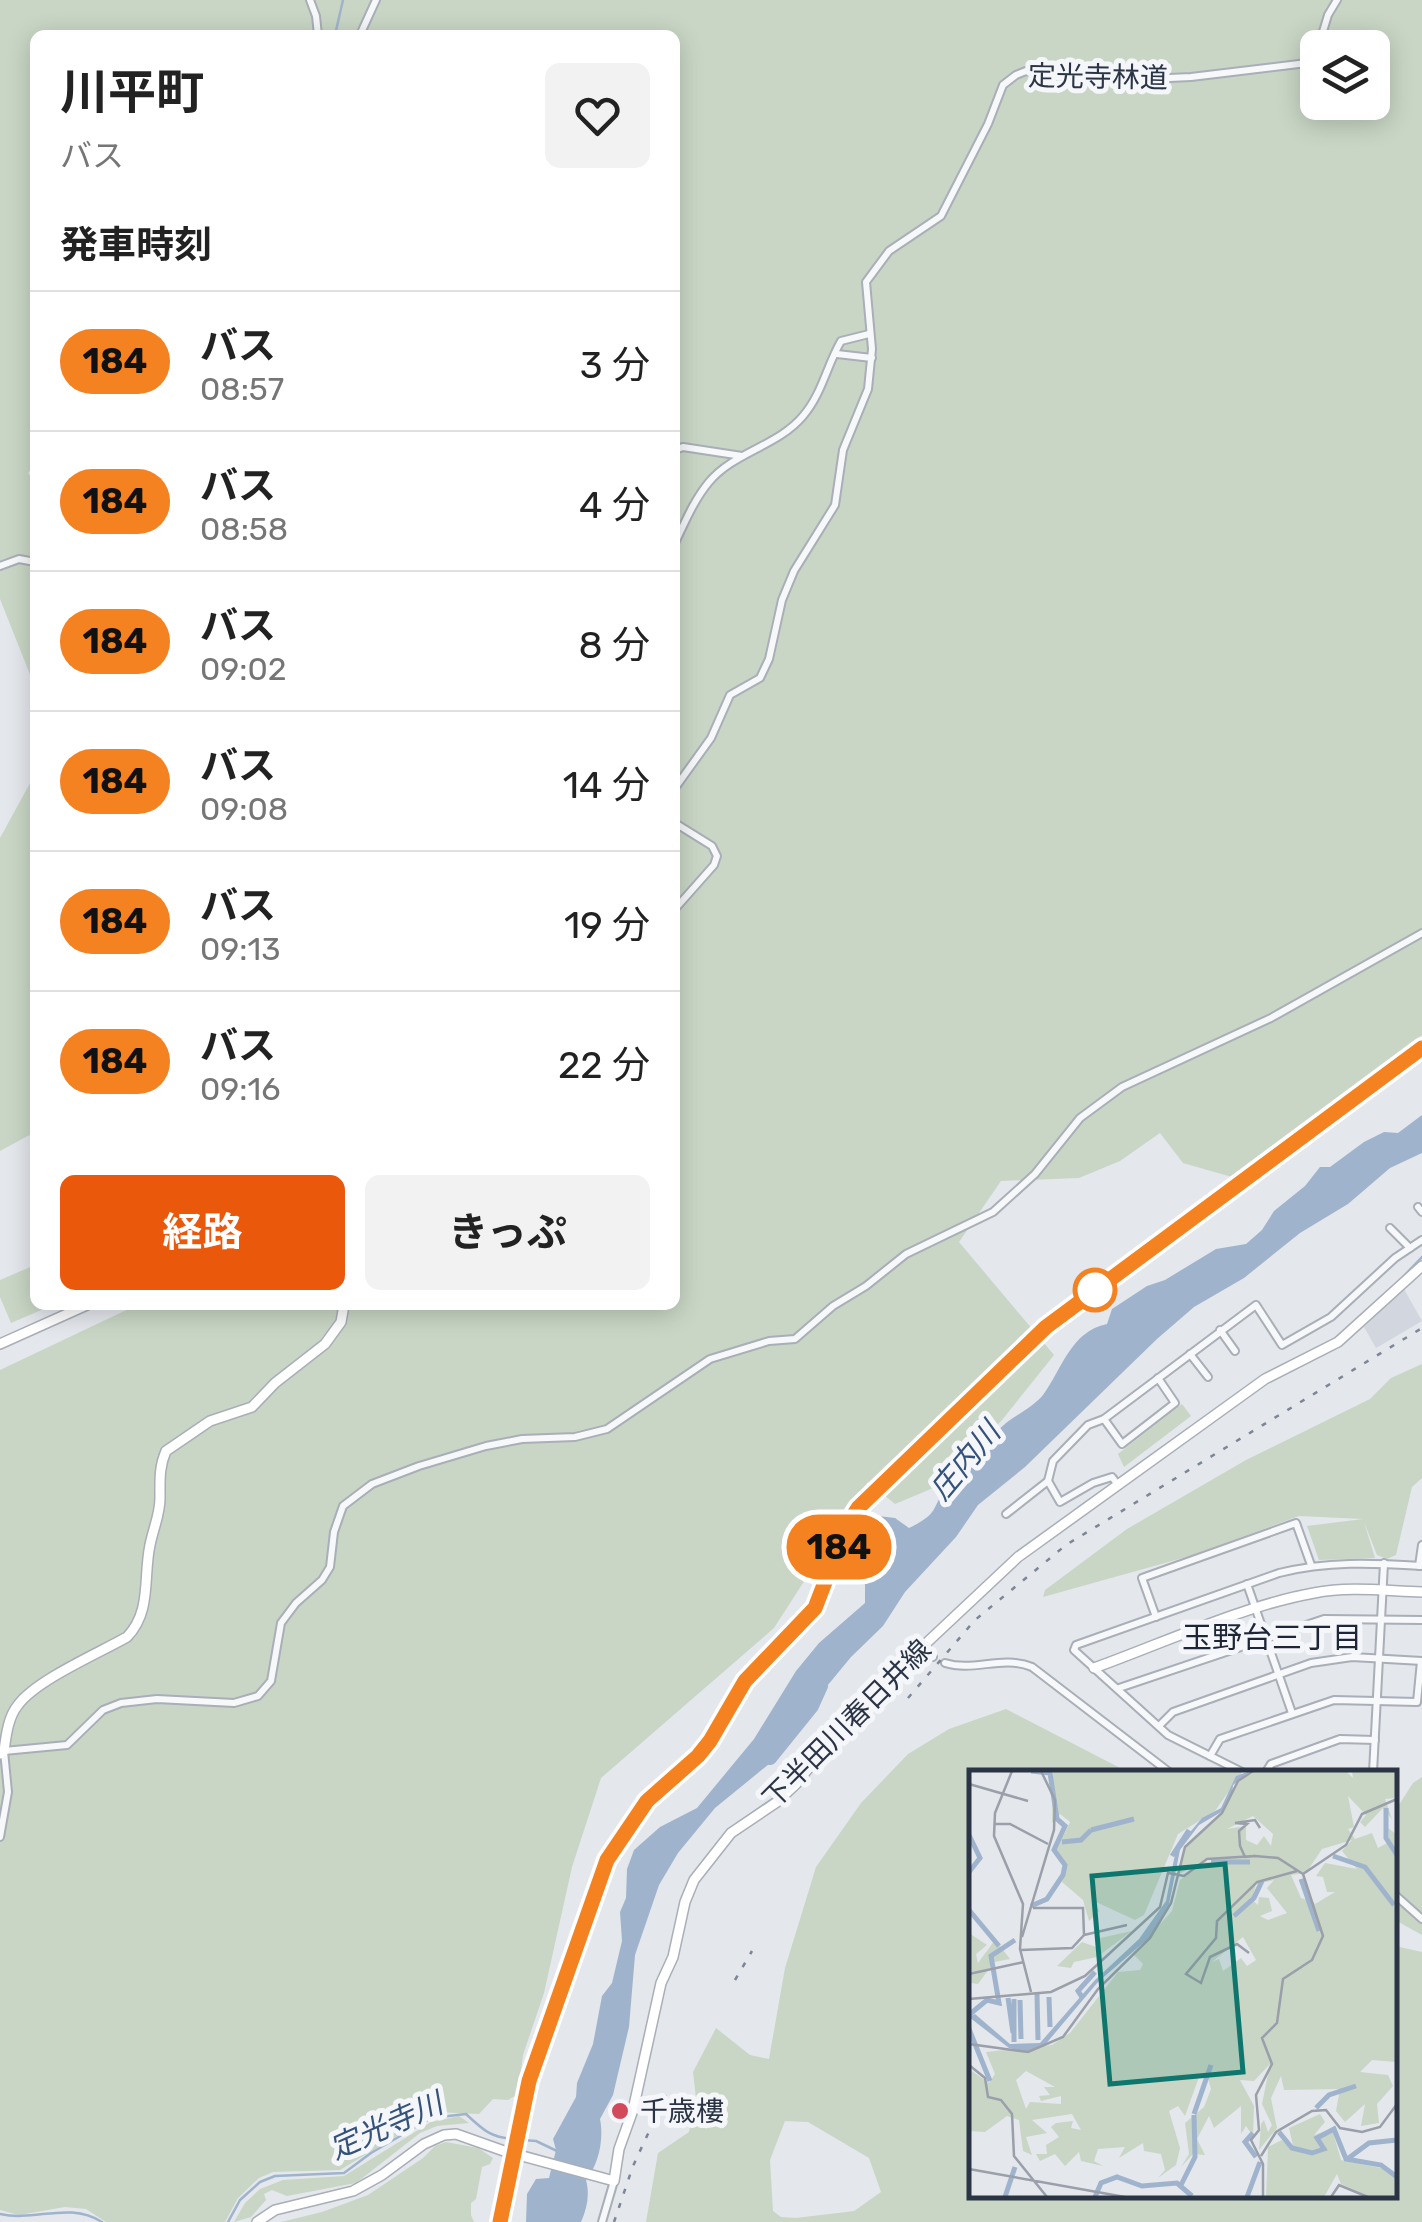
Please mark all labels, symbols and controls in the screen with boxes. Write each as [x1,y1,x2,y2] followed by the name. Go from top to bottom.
[1300,30,1390,120] map controls
[1300,30,1390,120] button: layers
[1028,59,1168,95] street label: 定光寺林道
[545,63,650,168] button: heart
[60,64,204,121] text: 川平町
[60,137,124,175] text: バス
[60,222,212,268] text: 発車時刻
[200,323,276,369] text: バス
[83,340,148,382] text: 184
[580,342,650,388] text: 3 分
[200,370,284,408] text: 08:57
[200,463,276,509] text: バス
[83,480,148,522] text: 184
[579,482,650,528] text: 4 分
[200,510,288,548] text: 08:58
[200,603,276,649] text: バス
[83,620,148,662] text: 184
[579,622,650,668] text: 8 分
[200,650,287,688] text: 09:02
[200,743,276,789] text: バス
[83,760,148,802] text: 184
[563,762,650,808] text: 14 分
[200,790,288,828] text: 09:08
[200,883,276,929] text: バス
[83,900,148,942] text: 184
[564,902,650,948] text: 19 分
[200,930,280,968] text: 09:13
[200,1023,276,1069] text: バス
[83,1040,148,1082] text: 184
[558,1042,650,1088] text: 22 分
[200,1070,280,1108] text: 09:16
[60,1175,345,1290] button: 経路
[365,1175,650,1290] button: きっぷ
[1074,1269,1116,1311] unlabelled marker
[922,1413,1010,1507] water label: 庄内川
[782,1514,896,1580] line badge: 184
[807,1526,872,1568] text: 184
[1182,1620,1362,1656] district label: 玉野台三丁目
[756,1633,938,1815] street label: 下半田川春日井線
[969,1770,1397,2197] inset map
[324,2084,451,2167] water label: 定光寺川
[640,2095,724,2128] place label: 千歳樓
[609,2100,631,2122] marker: 千歳樓

